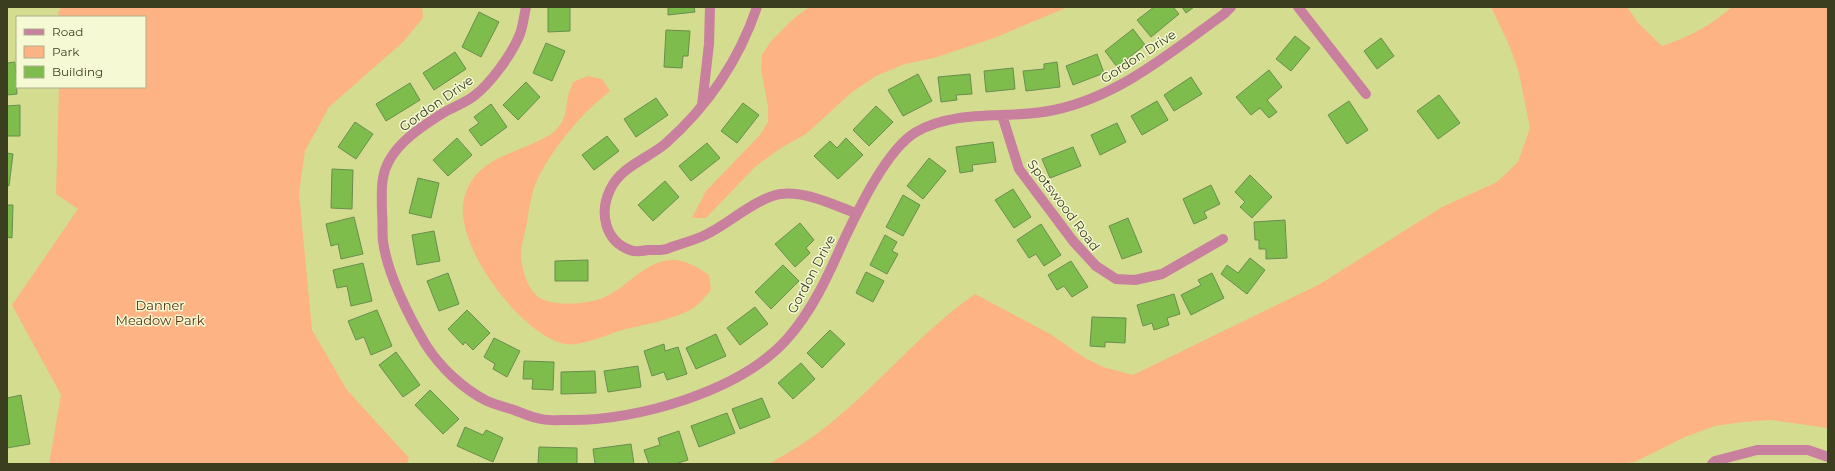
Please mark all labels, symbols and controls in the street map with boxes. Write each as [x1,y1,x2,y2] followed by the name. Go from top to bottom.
[16,16,146,88] legend
[52,24,83,39] text: Road
[1097,26,1179,86] street label: Gordon Drive
[52,44,80,59] text: Park
[52,64,103,79] text: Building
[396,72,476,134] street label: Gordon Drive
[1024,156,1104,254] street label: Spotswood Road
[784,232,838,316] street label: Gordon Drive
[115,297,205,328] park label: Danner Meadow Park

